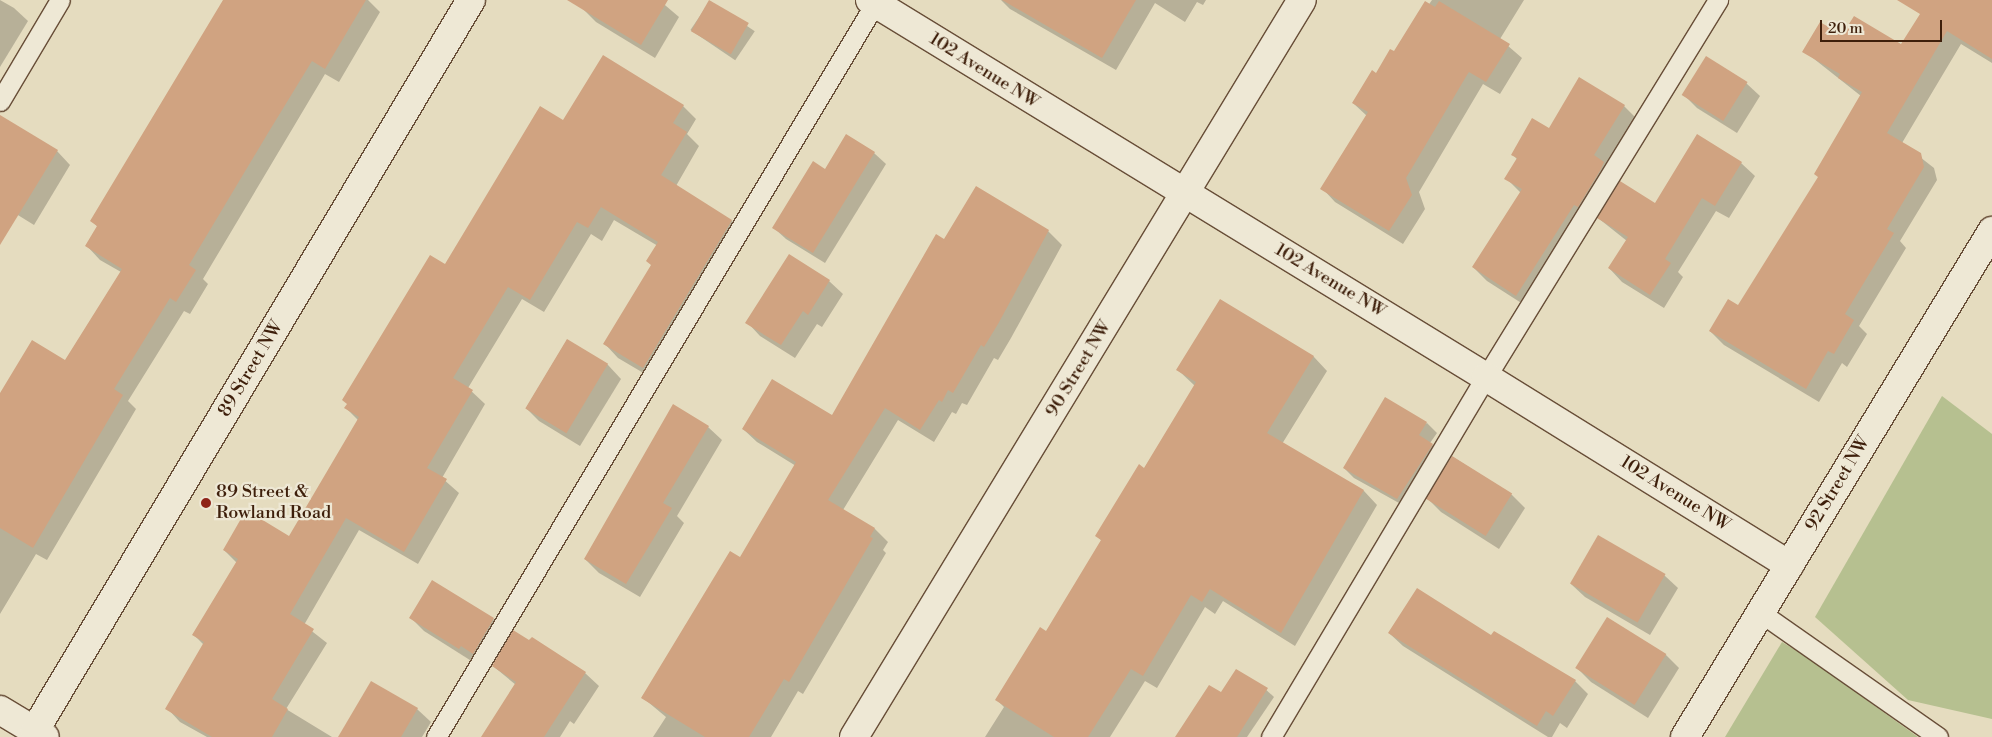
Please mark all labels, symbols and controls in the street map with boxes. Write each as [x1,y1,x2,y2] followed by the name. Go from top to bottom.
[1822,10,1944,42] scale bar
[1828,19,1863,38] text: 20 m
[925,29,1043,113] street label: 102 Avenue NW
[1271,239,1389,323] street label: 102 Avenue NW
[214,317,288,421] street label: 89 Street NW
[1042,317,1116,421] street label: 90 Street NW
[1801,432,1875,536] street label: 92 Street NW
[1616,452,1734,536] street label: 102 Avenue NW
[216,482,331,524] place label: 89 Street & Rowland Road
[200,497,212,509] marker: 89 Street & Rowland Road

